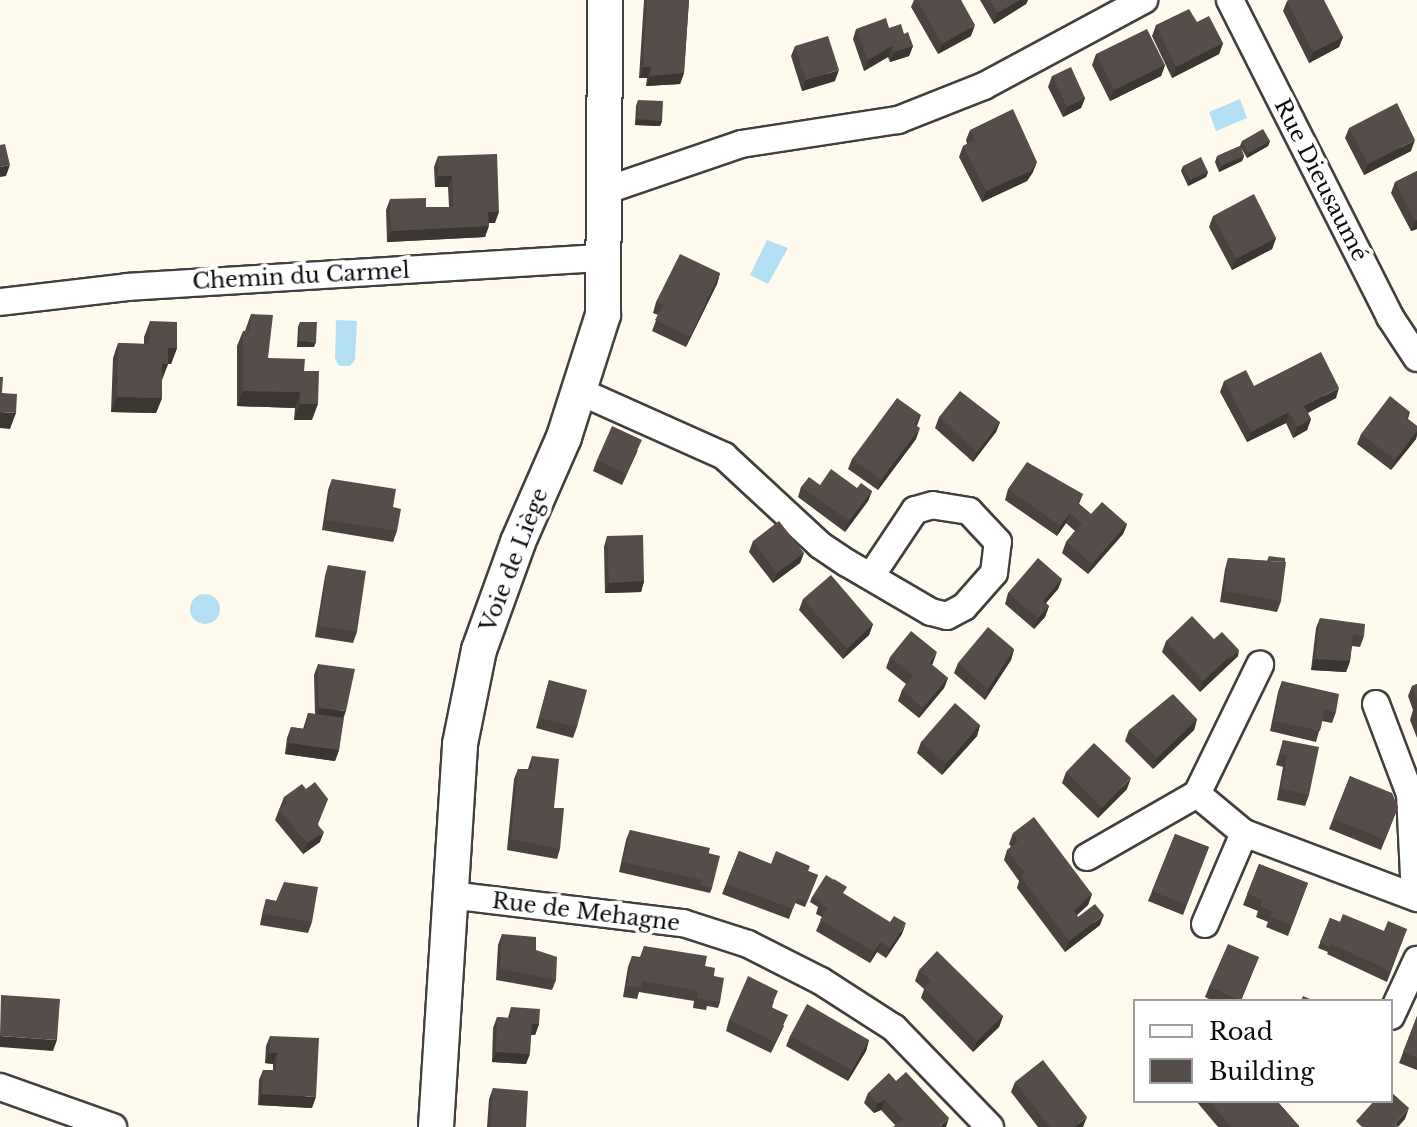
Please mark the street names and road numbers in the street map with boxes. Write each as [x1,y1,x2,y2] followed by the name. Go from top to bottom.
[1269,95,1373,265] street label: Rue Dieusaumé
[192,257,410,295] street label: Chemin du Carmel
[474,484,554,636] street label: Voie de Liège
[491,887,681,937] street label: Rue de Mehagne

